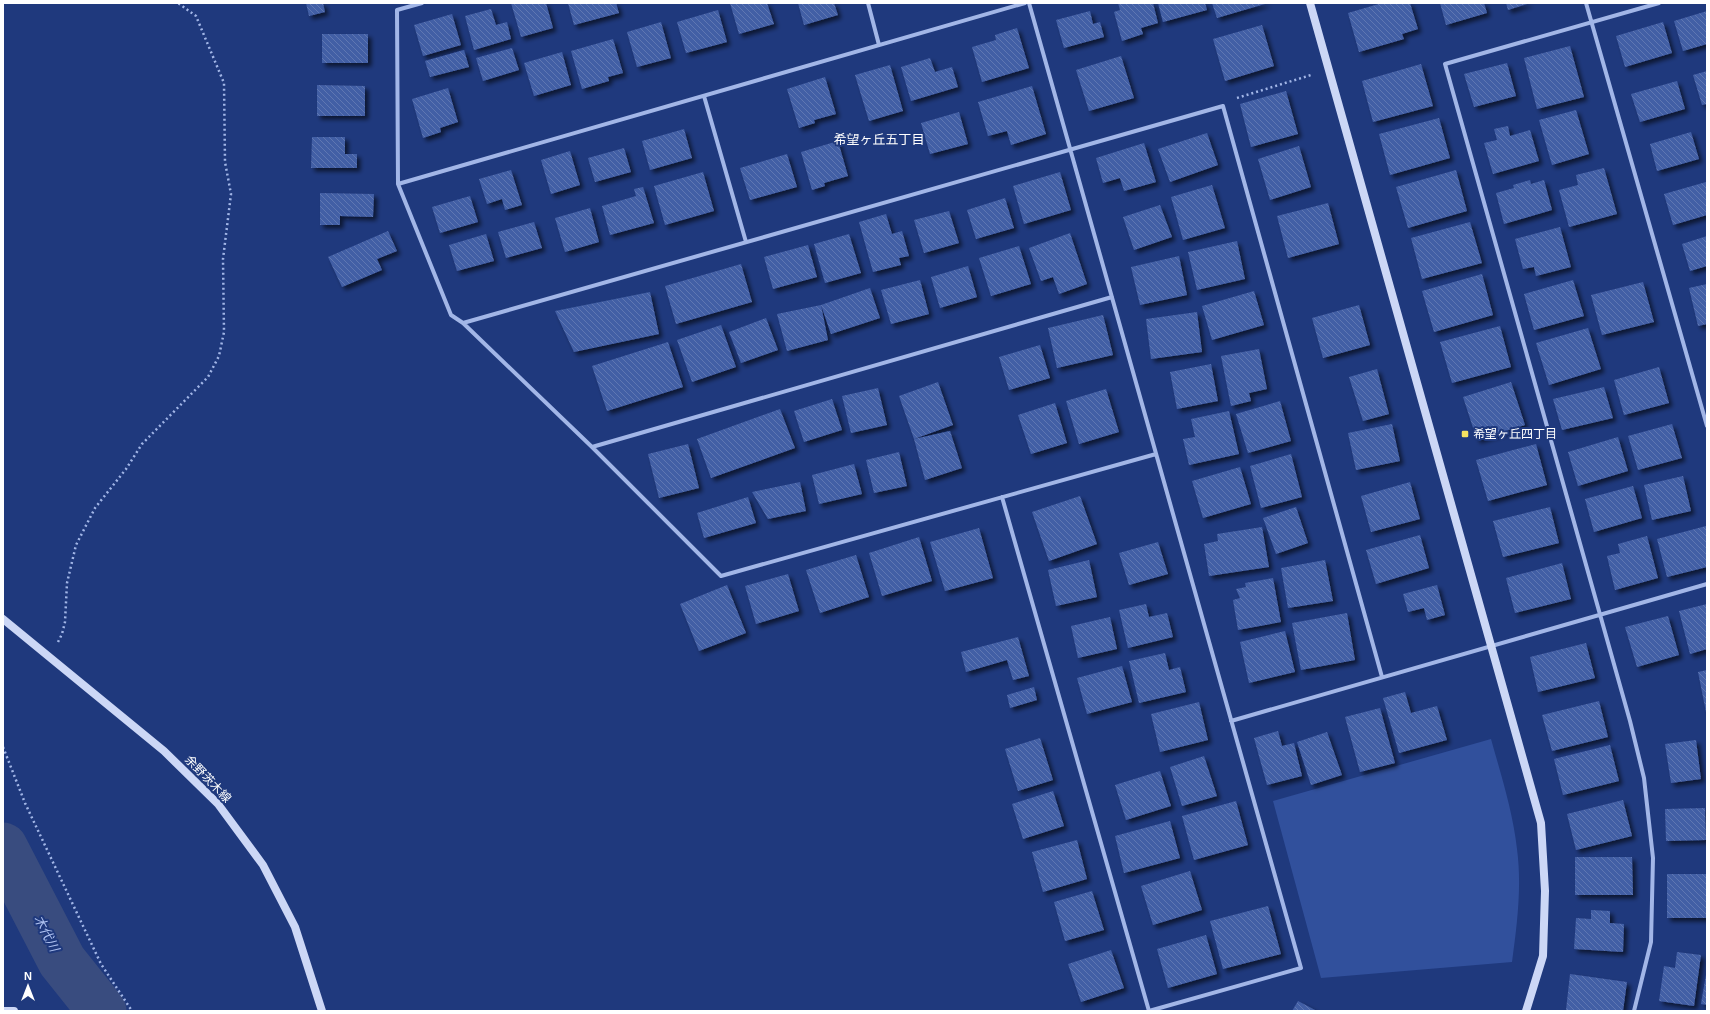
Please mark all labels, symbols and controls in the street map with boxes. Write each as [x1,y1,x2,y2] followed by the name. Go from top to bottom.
[833,132,925,147] district label: 希望ヶ丘五丁目
[1473,427,1557,441] place label: 希望ヶ丘四丁目
[1460,429,1470,439] marker: 希望ヶ丘四丁目
[182,753,234,805] street label: 余野茨木線
[31,912,63,956] water label: 木代川
[8,966,48,1006] north arrow
[24,970,32,982] text: N

